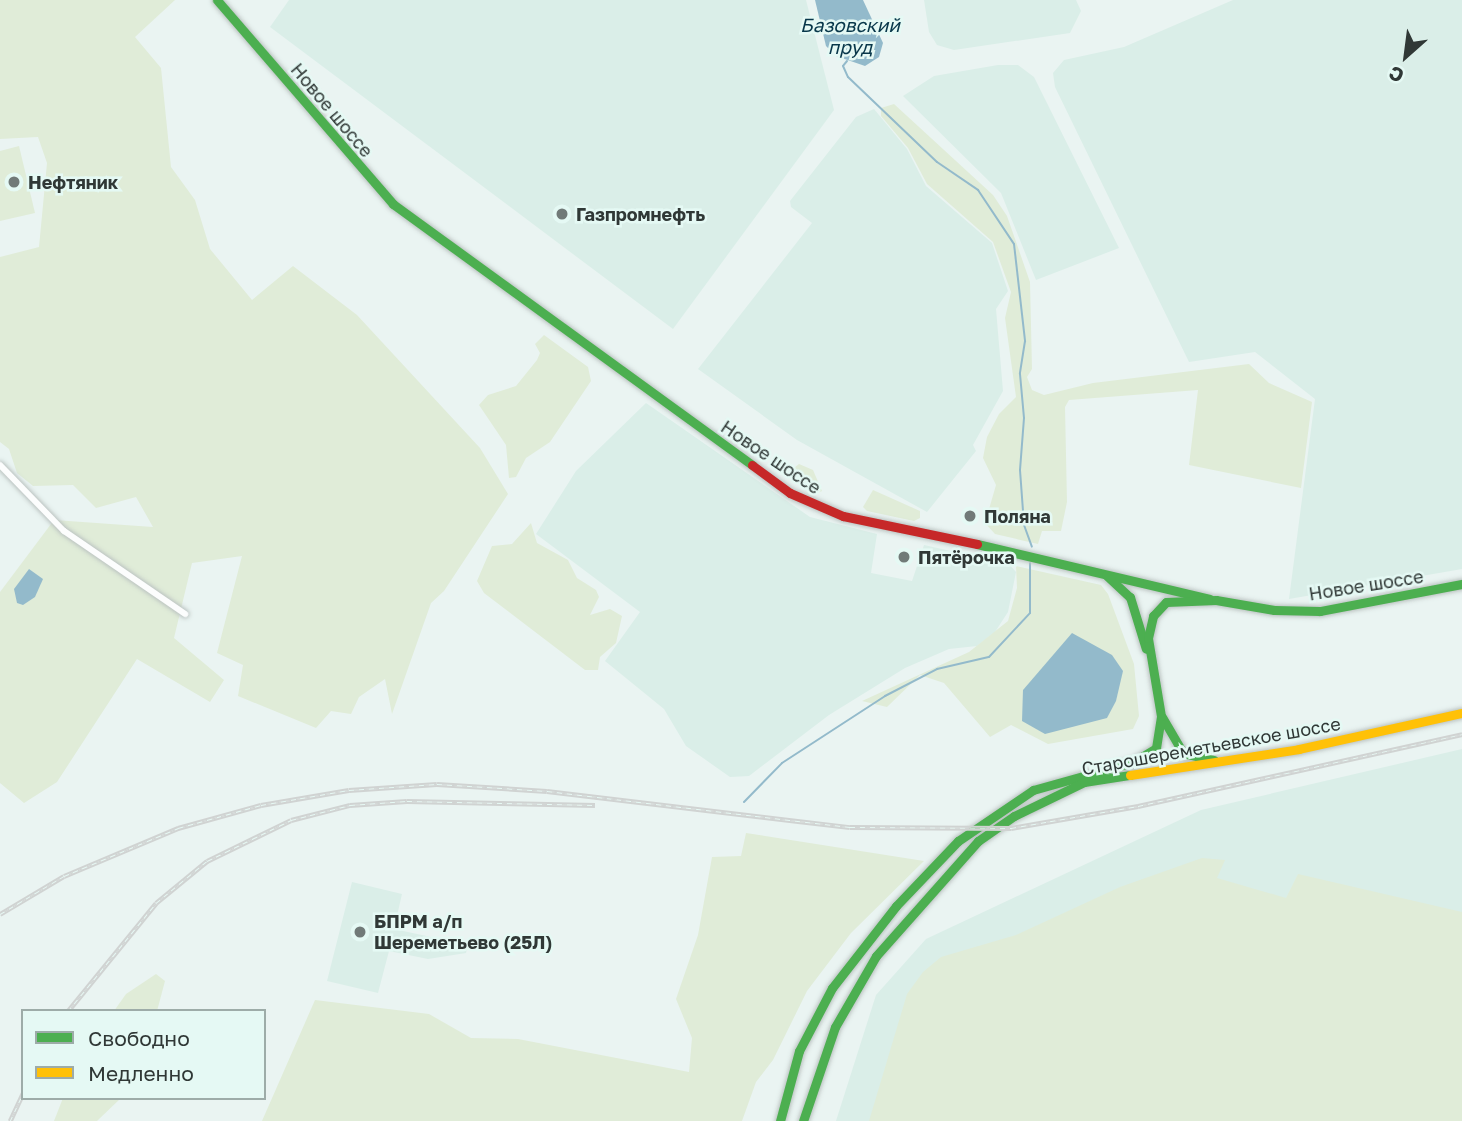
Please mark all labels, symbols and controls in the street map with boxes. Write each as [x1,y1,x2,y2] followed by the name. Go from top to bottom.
[800,14,900,58] water label: Базовский пруд
[1371,21,1441,91] north arrow
[286,59,378,161] street label: Новое шоссе
[1385,62,1407,88] text: С
[28,171,118,193] place label: Нефтяник
[6,174,22,190] marker: Нефтяник
[576,203,705,225] place label: Газпромнефть
[554,206,570,222] marker: Газпромнефть
[717,416,825,498] street label: Новое шоссе
[984,505,1051,527] place label: Поляна
[962,508,978,524] marker: Поляна
[918,546,1015,568] place label: Пятёрочка
[896,549,912,565] marker: Пятёрочка
[1307,565,1425,605] street label: Новое шоссе
[1080,713,1342,779] street label: Старошереметьевское шоссе
[374,911,552,954] place label: БПРМ а/п Шереметьево (25Л)
[352,924,368,940] marker: БПРМ а/п Шереметьево (25Л)
[21,1009,266,1100] legend
[88,1025,190,1051] text: Свободно
[88,1060,194,1086] text: Медленно

